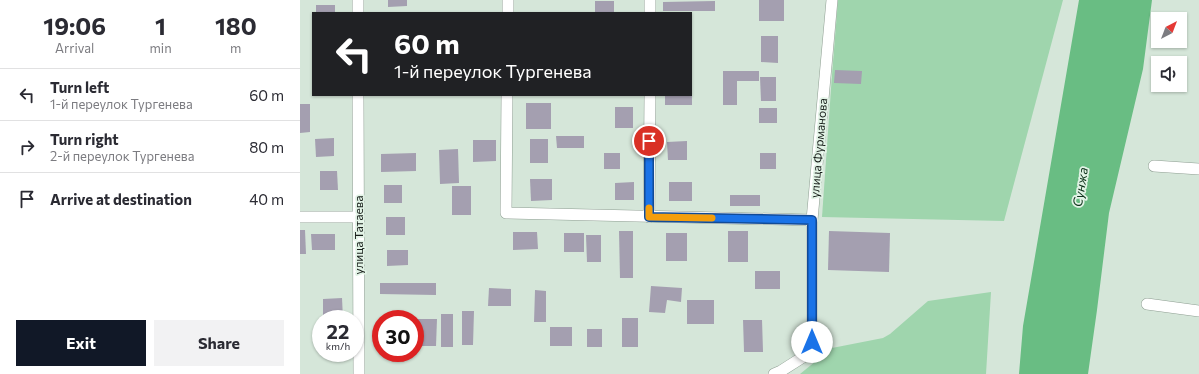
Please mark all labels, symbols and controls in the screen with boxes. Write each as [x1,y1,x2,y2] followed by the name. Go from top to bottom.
[43,11,106,40] text: 19:06
[155,11,166,40] text: 1
[215,11,257,40] text: 180
[1151,12,1187,48] north arrow
[1151,12,1187,92] map controls
[394,26,460,60] text: 60 m
[328,28,380,80] icon: left
[55,40,94,56] text: Arrival
[149,40,172,56] text: min
[230,40,241,56] text: m
[1151,56,1187,92] button: sound
[394,60,592,82] text: 1-й переулок Тургенева
[50,78,109,96] text: Turn left
[16,84,38,106] icon: left
[249,86,284,104] text: 60 m
[50,96,193,112] text: 1-й переулок Тургенева
[807,98,829,198] street label: улица Фурманова
[632,124,666,158] pin
[50,130,119,148] text: Turn right
[638,130,660,152] icon: arrive
[16,136,38,158] icon: right
[249,138,284,156] text: 80 m
[50,148,194,164] text: 2-й переулок Тургенева
[1069,166,1091,208] water label: Сунжа
[16,188,38,210] icon: arrive
[50,190,192,208] text: Arrive at destination
[249,190,284,208] text: 40 m
[351,196,365,274] street label: улица Татаева
[372,310,424,362] speed limit sign: 30
[327,319,349,343] text: 22
[16,320,146,366] button: Exit
[154,320,284,366] button: Share
[791,321,833,363] position arrow
[326,340,350,352] text: km/h

